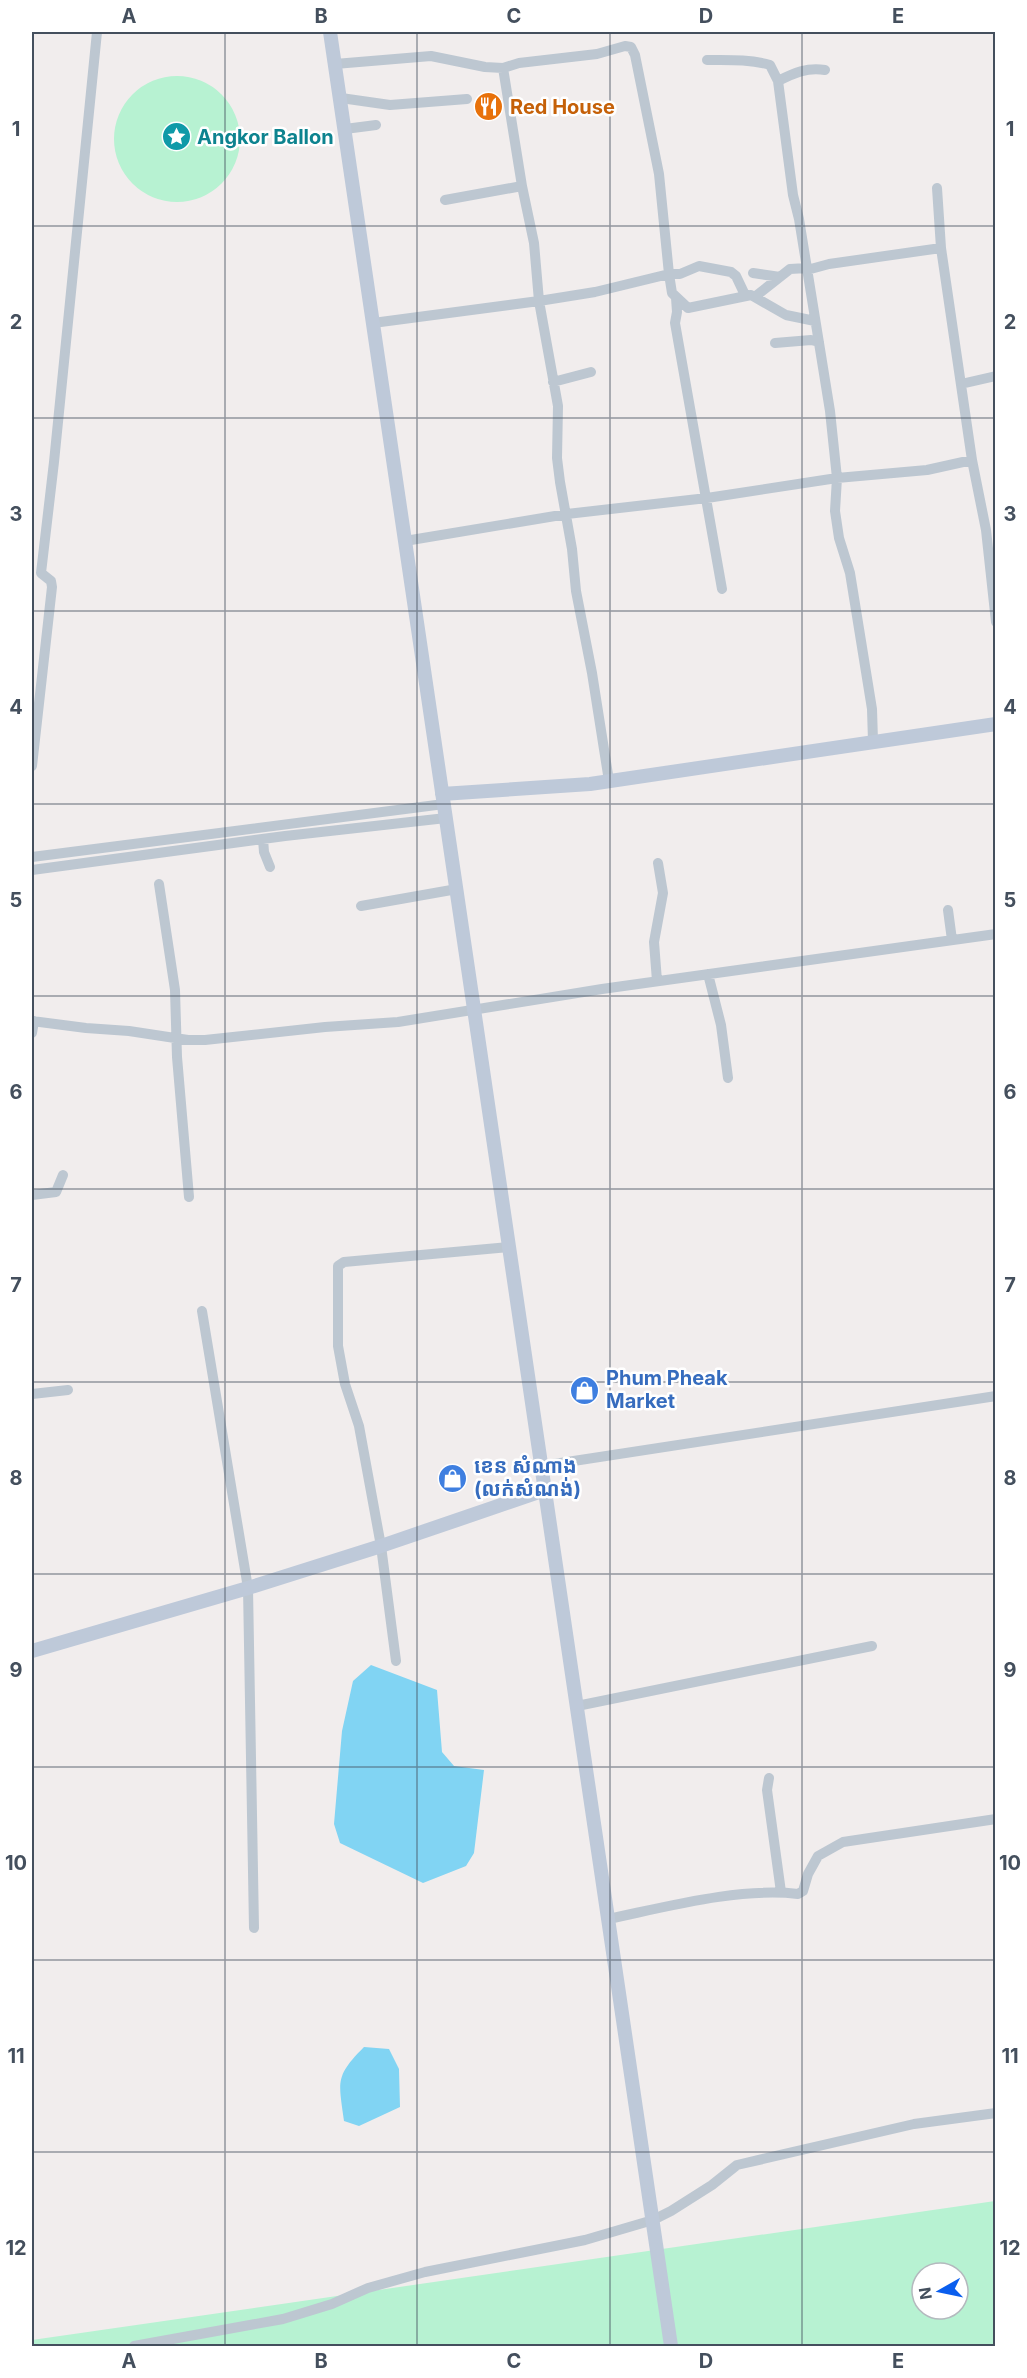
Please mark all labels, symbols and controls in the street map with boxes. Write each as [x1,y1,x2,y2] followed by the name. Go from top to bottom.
[122,4,137,28] text: A
[314,4,328,28] text: B
[507,4,521,28] text: C
[699,4,713,28] text: D
[892,4,904,28] text: E
[473,91,505,123] restaurant icon: Red House
[510,95,615,119] place label: Red House
[12,117,20,141] text: 1
[1006,117,1014,141] text: 1
[160,121,192,153] place icon: Angkor Ballon
[197,125,334,149] place label: Angkor Ballon
[10,310,22,334] text: 2
[1004,310,1016,334] text: 2
[10,502,22,526] text: 3
[1004,502,1016,526] text: 3
[9,695,23,719] text: 4
[1003,695,1017,719] text: 4
[10,888,22,912] text: 5
[1004,888,1016,912] text: 5
[10,1080,23,1104] text: 6
[1004,1080,1017,1104] text: 6
[10,1273,22,1297] text: 7
[1004,1273,1016,1297] text: 7
[606,1366,728,1413] place label: Phum Pheak Market
[569,1374,601,1406] shop icon: Phum Pheak Market
[474,1454,581,1501] place label: ខេន សំណាង (លក់សំណង់)
[437,1462,469,1494] shop icon: ខេន សំណាង (លក់សំណង់)
[9,1466,23,1490] text: 8
[1003,1466,1017,1490] text: 8
[10,1658,23,1682] text: 9
[1004,1658,1017,1682] text: 9
[5,1851,27,1875] text: 10
[999,1851,1021,1875] text: 10
[7,2044,25,2068] text: 11
[1001,2044,1019,2068] text: 11
[5,2236,27,2260] text: 12
[999,2236,1021,2260] text: 12
[910,2261,970,2321] north arrow
[914,2286,936,2301] text: N
[122,2349,137,2373] text: A
[314,2349,328,2373] text: B
[507,2349,521,2373] text: C
[699,2349,713,2373] text: D
[892,2349,904,2373] text: E

